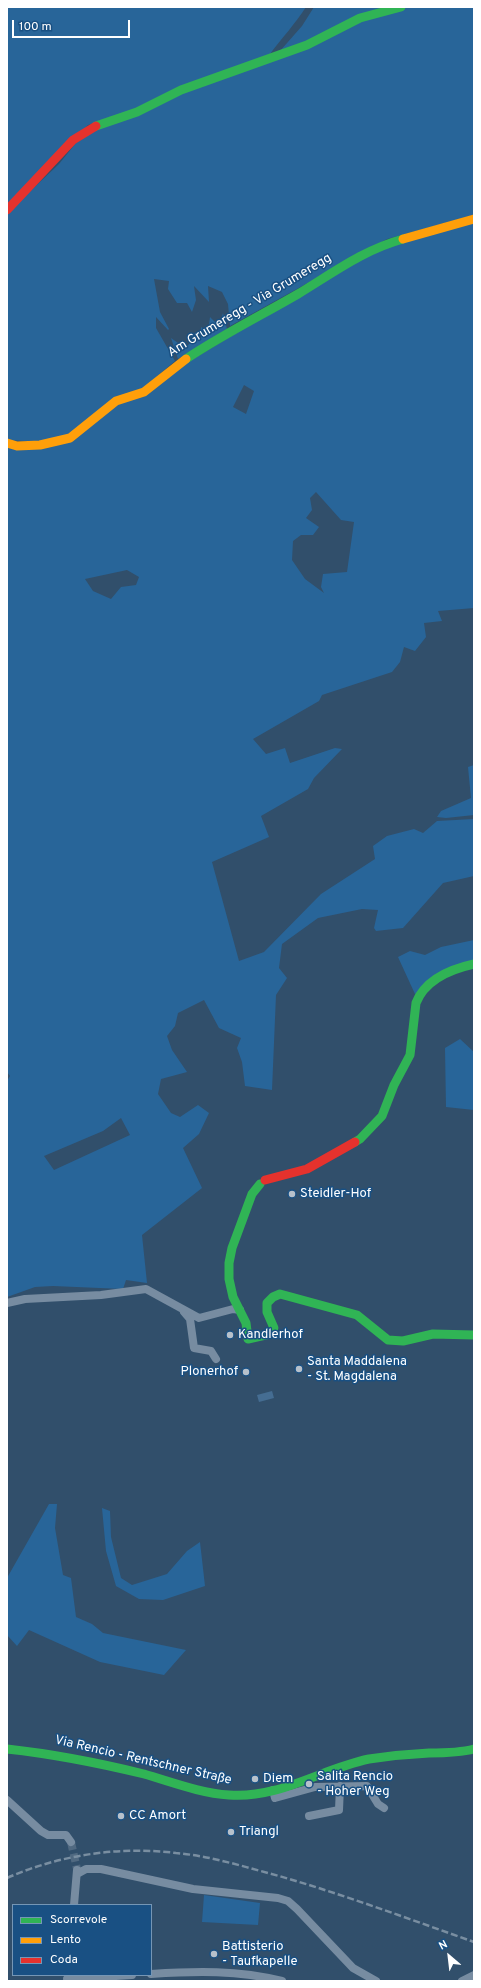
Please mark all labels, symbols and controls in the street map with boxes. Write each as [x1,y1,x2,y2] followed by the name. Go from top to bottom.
[14,12,132,38] scale bar
[19,19,52,35] text: 100 m
[165,251,335,361] street label: Am Grumeregg - Via Grumeregg
[300,1186,371,1202] place label: Steidler-Hof
[287,1189,297,1199] marker: Steidler-Hof
[238,1327,303,1343] place label: Kandlerhof
[225,1330,235,1340] marker: Kandlerhof
[307,1354,407,1385] place label: Santa Maddalena - St. Magdalena
[181,1364,238,1380] place label: Plonerhof
[294,1364,304,1374] marker: Santa Maddalena - St. Magdalena
[241,1367,251,1377] marker: Plonerhof
[53,1733,233,1789] street label: Via Rencio - Rentschner Straße
[317,1769,393,1800] place label: Salita Rencio - Hoher Weg
[263,1771,293,1787] place label: Diem
[250,1774,260,1784] marker: Diem
[304,1779,314,1789] marker: Salita Rencio - Hoher Weg
[129,1808,186,1824] place label: CC Amort
[116,1811,126,1821] marker: CC Amort
[239,1824,279,1840] place label: Triangl
[226,1827,236,1837] marker: Triangl
[12,1904,152,1976] legend
[50,1912,107,1928] text: Scorrevole
[50,1932,81,1948] text: Lento
[429,1936,469,1976] north arrow
[437,1937,450,1953] text: N
[222,1939,297,1970] place label: Battisterio - Taufkapelle
[209,1949,219,1959] marker: Battisterio - Taufkapelle
[50,1952,78,1968] text: Coda

